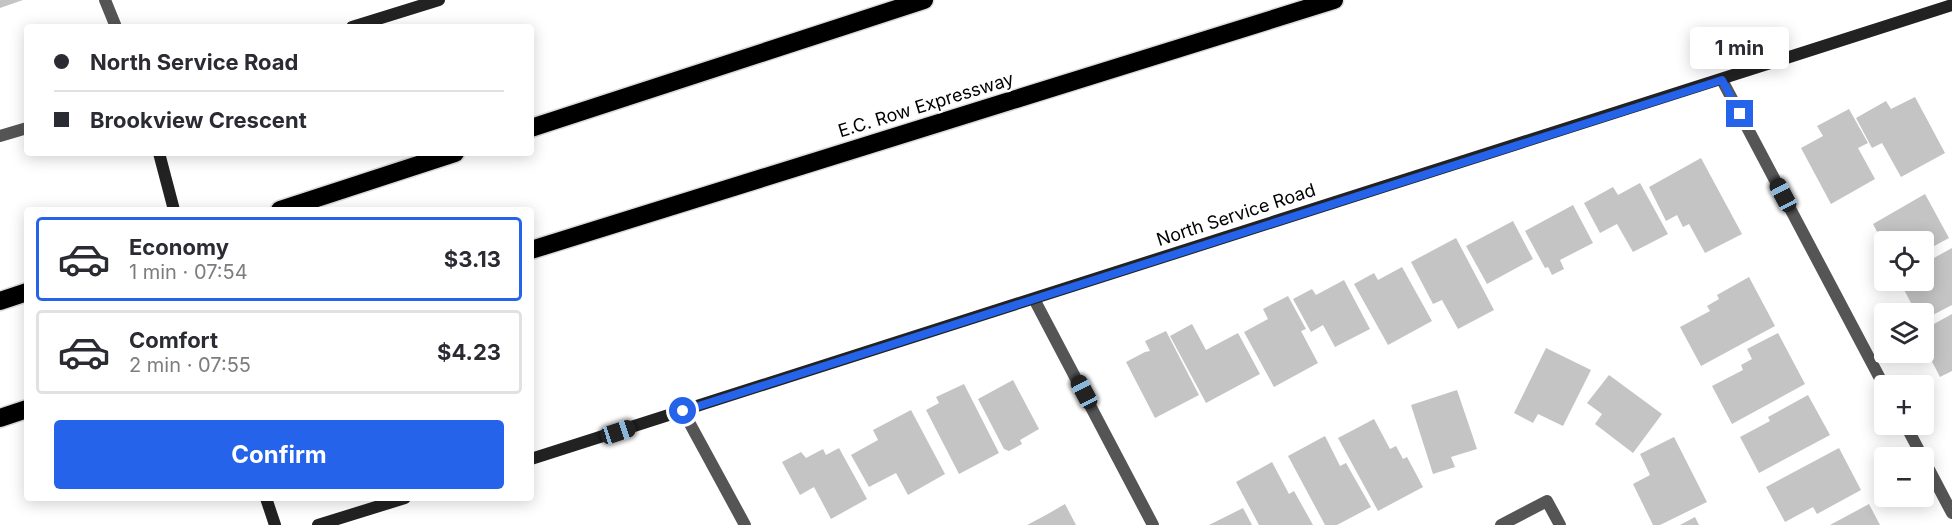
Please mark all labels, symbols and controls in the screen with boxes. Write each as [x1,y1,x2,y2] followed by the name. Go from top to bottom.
[1690,27,1790,69] callout: 1 min
[1715,36,1764,60] text: 1 min
[90,49,298,75] text: North Service Road
[836,68,1016,141] street label: E.C. Row Expressway
[1726,100,1753,127] route end
[90,107,307,133] text: Brookview Crescent
[1767,175,1799,215] car
[1154,179,1318,250] street label: North Service Road
[1874,231,1934,507] map controls
[1874,231,1934,291] button: locate
[57,232,111,286] icon: car
[129,234,229,260] text: Economy
[444,246,501,272] text: $3.13
[129,260,248,284] text: 1 min · 07:54
[1874,303,1934,363] button: layers
[57,325,111,379] icon: car
[129,327,218,353] text: Comfort
[437,339,501,365] text: $4.23
[129,353,251,377] text: 2 min · 07:55
[1068,372,1100,412] car
[1874,375,1934,435] button: +
[669,397,696,424] route start
[598,418,638,446] car
[54,420,504,489] button: Confirm
[1874,447,1934,507] button: −

